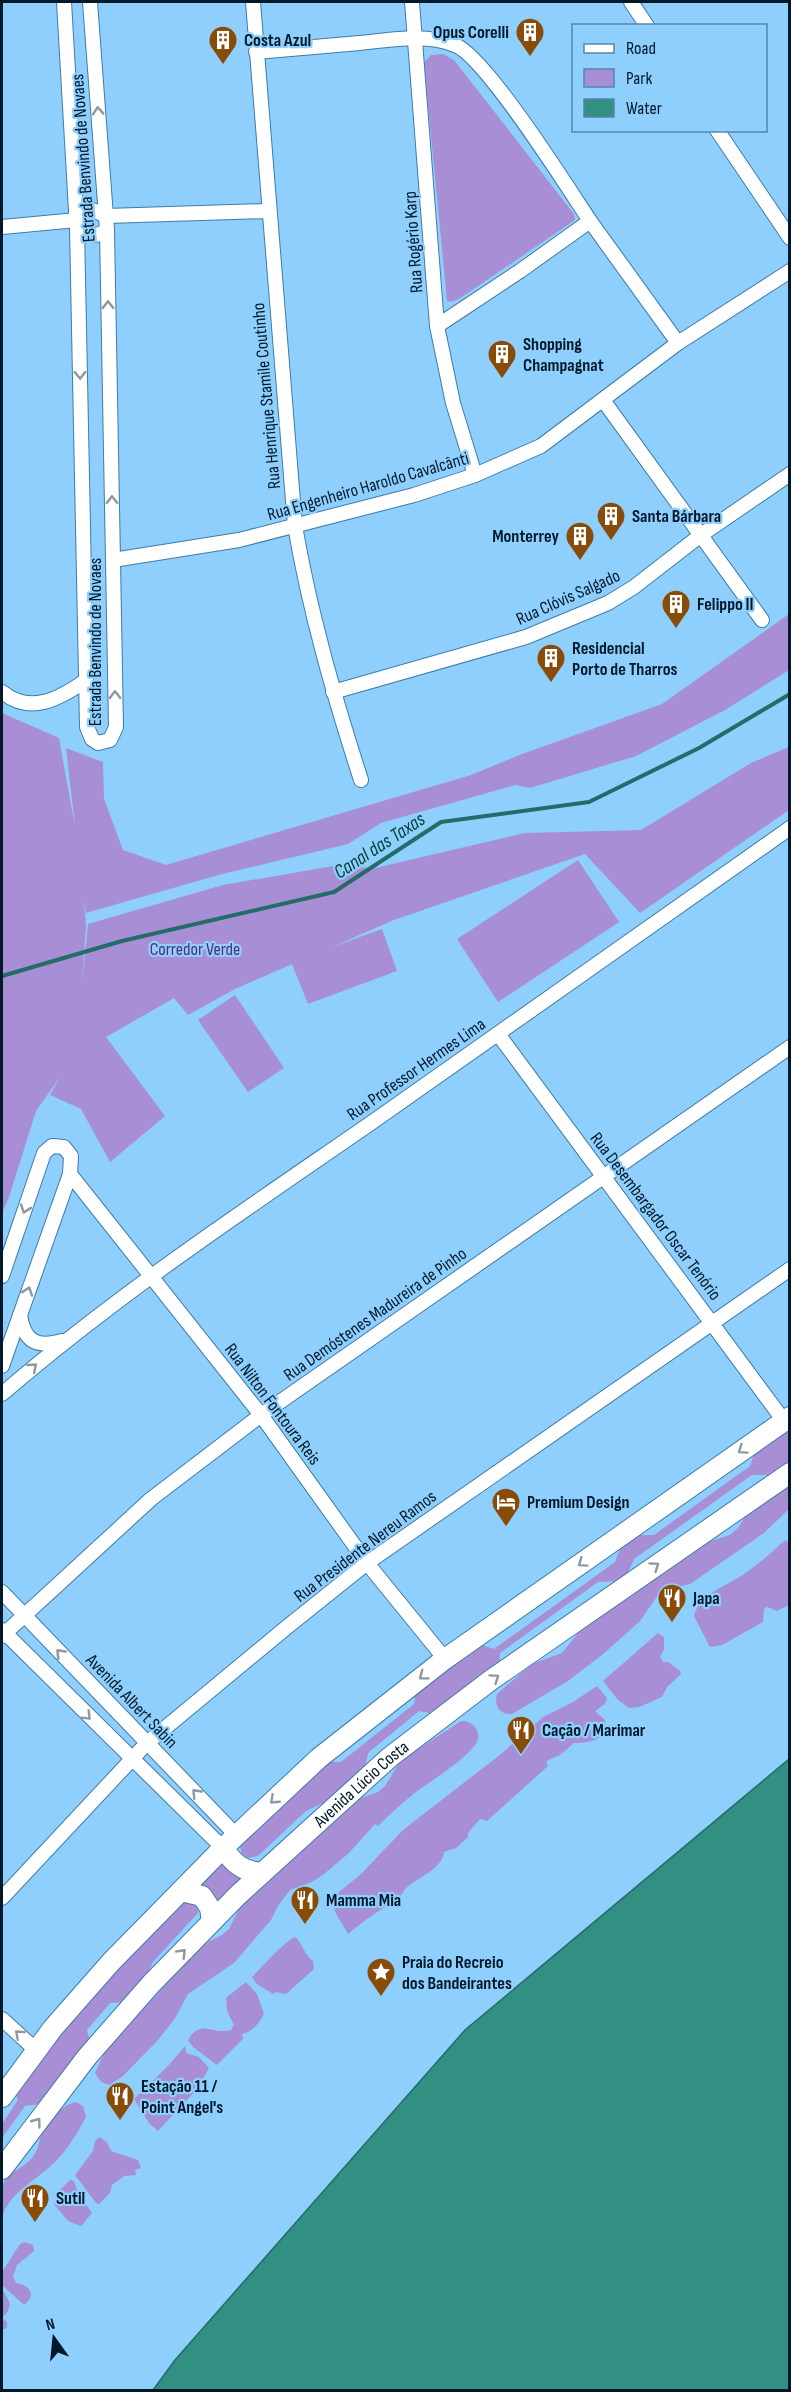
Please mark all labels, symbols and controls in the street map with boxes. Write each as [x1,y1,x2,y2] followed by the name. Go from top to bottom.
[514,16,546,58] building icon: Opus Corelli
[433,22,509,43] place label: Opus Corelli
[207,24,239,66] building icon: Costa Azul
[572,24,767,132] legend
[244,30,311,51] place label: Costa Azul
[626,38,656,59] text: Road
[626,68,652,89] text: Park
[67,73,100,243] street label: Estrada Benvindo de Novaes
[626,98,662,119] text: Water
[92,106,105,115] one-way arrow
[399,190,428,294] street label: Rua Rogério Karp
[102,301,114,310] one-way arrow
[248,302,285,490] street label: Rua Henrique Stamile Coutinho
[523,334,604,376] place label: Shopping Champagnat
[486,338,518,380] building icon: Shopping Champagnat
[74,370,86,379] one-way arrow
[265,448,471,525] street label: Rua Engenheiro Haroldo Cavalcânti
[106,496,118,505] one-way arrow
[595,500,627,542] building icon: Santa Bárbara
[632,506,721,527] place label: Santa Bárbara
[564,520,596,562] building icon: Monterrey
[492,526,560,547] place label: Monterrey
[85,558,106,726] street label: Estrada Benvindo de Novaes
[513,565,623,630] street label: Rua Clóvis Salgado
[660,588,692,630] building icon: Felippo II
[697,594,754,615] place label: Felippo II
[572,638,678,680] place label: Residencial Porto de Tharros
[535,642,567,684] building icon: Residencial Porto de Tharros
[109,691,121,700] one-way arrow
[329,807,430,884] water label: Canal das Taxas
[150,939,240,960] park label: Corredor Verde
[343,1014,490,1125] street label: Rua Professor Hermes Lima
[586,1128,726,1304] street label: Rua Desembargador Oscar Tenório
[19,1203,32,1214] one-way arrow
[280,1243,471,1386] street label: Rua Demóstenes Madureira de Pinho
[21,1286,34,1297] one-way arrow
[220,1339,325,1469] street label: Rua Nilton Fontoura Reis
[26,1363,37,1374] one-way arrow
[737,1443,748,1454] one-way arrow
[290,1486,441,1607] street label: Rua Presidente Nereu Ramos
[490,1486,522,1528] hotel icon: Premium Design
[527,1492,630,1513] place label: Premium Design
[578,1556,589,1567] one-way arrow
[649,1562,660,1573] one-way arrow
[656,1582,688,1624] restaurant icon: Japa
[692,1588,720,1609] place label: Japa
[81,1649,182,1753] street label: Avenida Albert Sabin
[56,1650,67,1661] one-way arrow
[419,1668,430,1679] one-way arrow
[489,1674,500,1685] one-way arrow
[80,1708,91,1719] one-way arrow
[505,1714,537,1756] restaurant icon: Cação / Marimar
[542,1720,646,1741] place label: Cação / Marimar
[309,1737,413,1833] street label: Avenida Lúcio Costa
[192,1790,203,1801] one-way arrow
[270,1793,281,1804] one-way arrow
[289,1884,321,1926] restaurant icon: Mamma Mia
[326,1890,401,1911] place label: Mamma Mia
[174,1949,185,1960] one-way arrow
[402,1952,512,1994] place label: Praia do Recreio dos Bandeirantes
[365,1956,397,1998] place icon: Praia do Recreio dos Bandeirantes
[15,2031,26,2042] one-way arrow
[141,2076,223,2118] place label: Estação 11 / Point Angel's
[104,2080,136,2122] restaurant icon: Estação 11 / Point Angel's
[29,2118,40,2129] one-way arrow
[19,2182,51,2224] restaurant icon: Sutil
[56,2188,85,2209] place label: Sutil
[24,2308,84,2368] north arrow
[44,2315,57,2335] text: N

